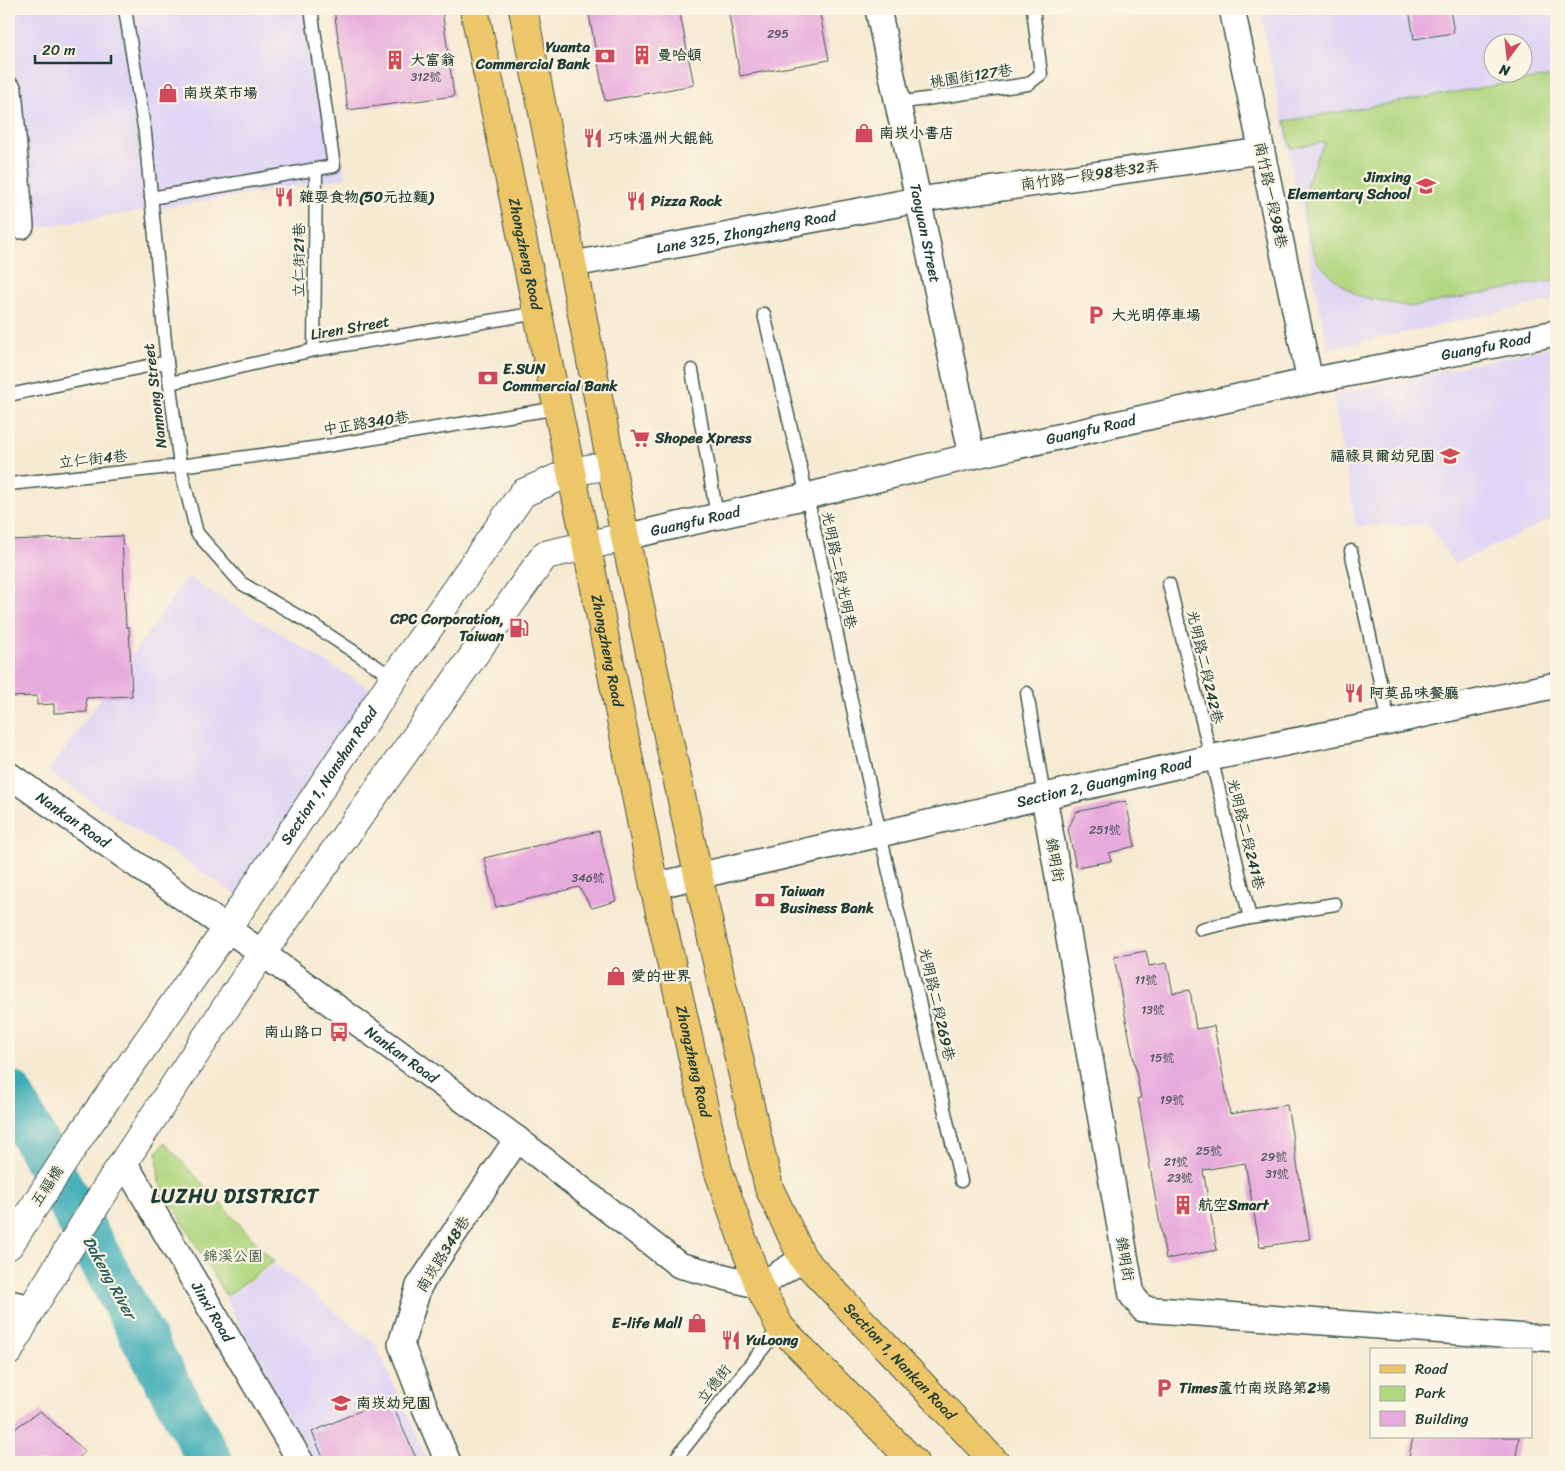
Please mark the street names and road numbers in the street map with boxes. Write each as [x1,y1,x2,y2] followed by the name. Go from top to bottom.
[928,57,1014,95] street label: 桃園街127巷
[1247,139,1295,251] street label: 南竹路一段98巷
[1019,152,1161,198] street label: 南竹路一段98巷32弄
[902,181,948,285] street label: Taoyuan Street
[501,195,550,313] street label: Zhongzheng Road
[654,202,839,261] street label: Lane 325, Zhongzheng Road
[286,222,312,298] street label: 立仁街21巷
[308,308,392,348] street label: Liren Street
[1439,325,1534,368] street label: Guangfu Road
[136,342,174,450] street label: Nannong Street
[321,403,411,443] street label: 中正路340巷
[1043,407,1139,452] street label: Guangfu Road
[57,442,129,476] street label: 立仁街4巷
[648,498,744,544] street label: Guangfu Road
[814,509,864,631] street label: 光明路二段光明巷
[583,592,631,710] street label: Zhongzheng Road
[1179,607,1231,727] street label: 光明路二段242巷
[273,700,385,850] street label: Section 1, Nanshan Road
[1014,749,1196,815] street label: Section 2, Guangming Road
[1220,775,1272,893] street label: 光明路二段241巷
[30,785,116,856] street label: Nankan Road
[1038,836,1072,884] street label: 錦明街
[911,944,963,1064] street label: 光明路二段269巷
[668,1003,719,1121] street label: Zhongzheng Road
[359,1019,445,1091] street label: Nankan Road
[24,1160,70,1212] street label: 五福橋
[409,1210,477,1298] street label: 南崁路348巷
[1108,1235,1142,1283] street label: 錦明街
[184,1276,241,1348] street label: Jinxi Road
[837,1296,963,1427] street label: Section 1, Nankan Road
[690,1358,738,1410] street label: 立德街

